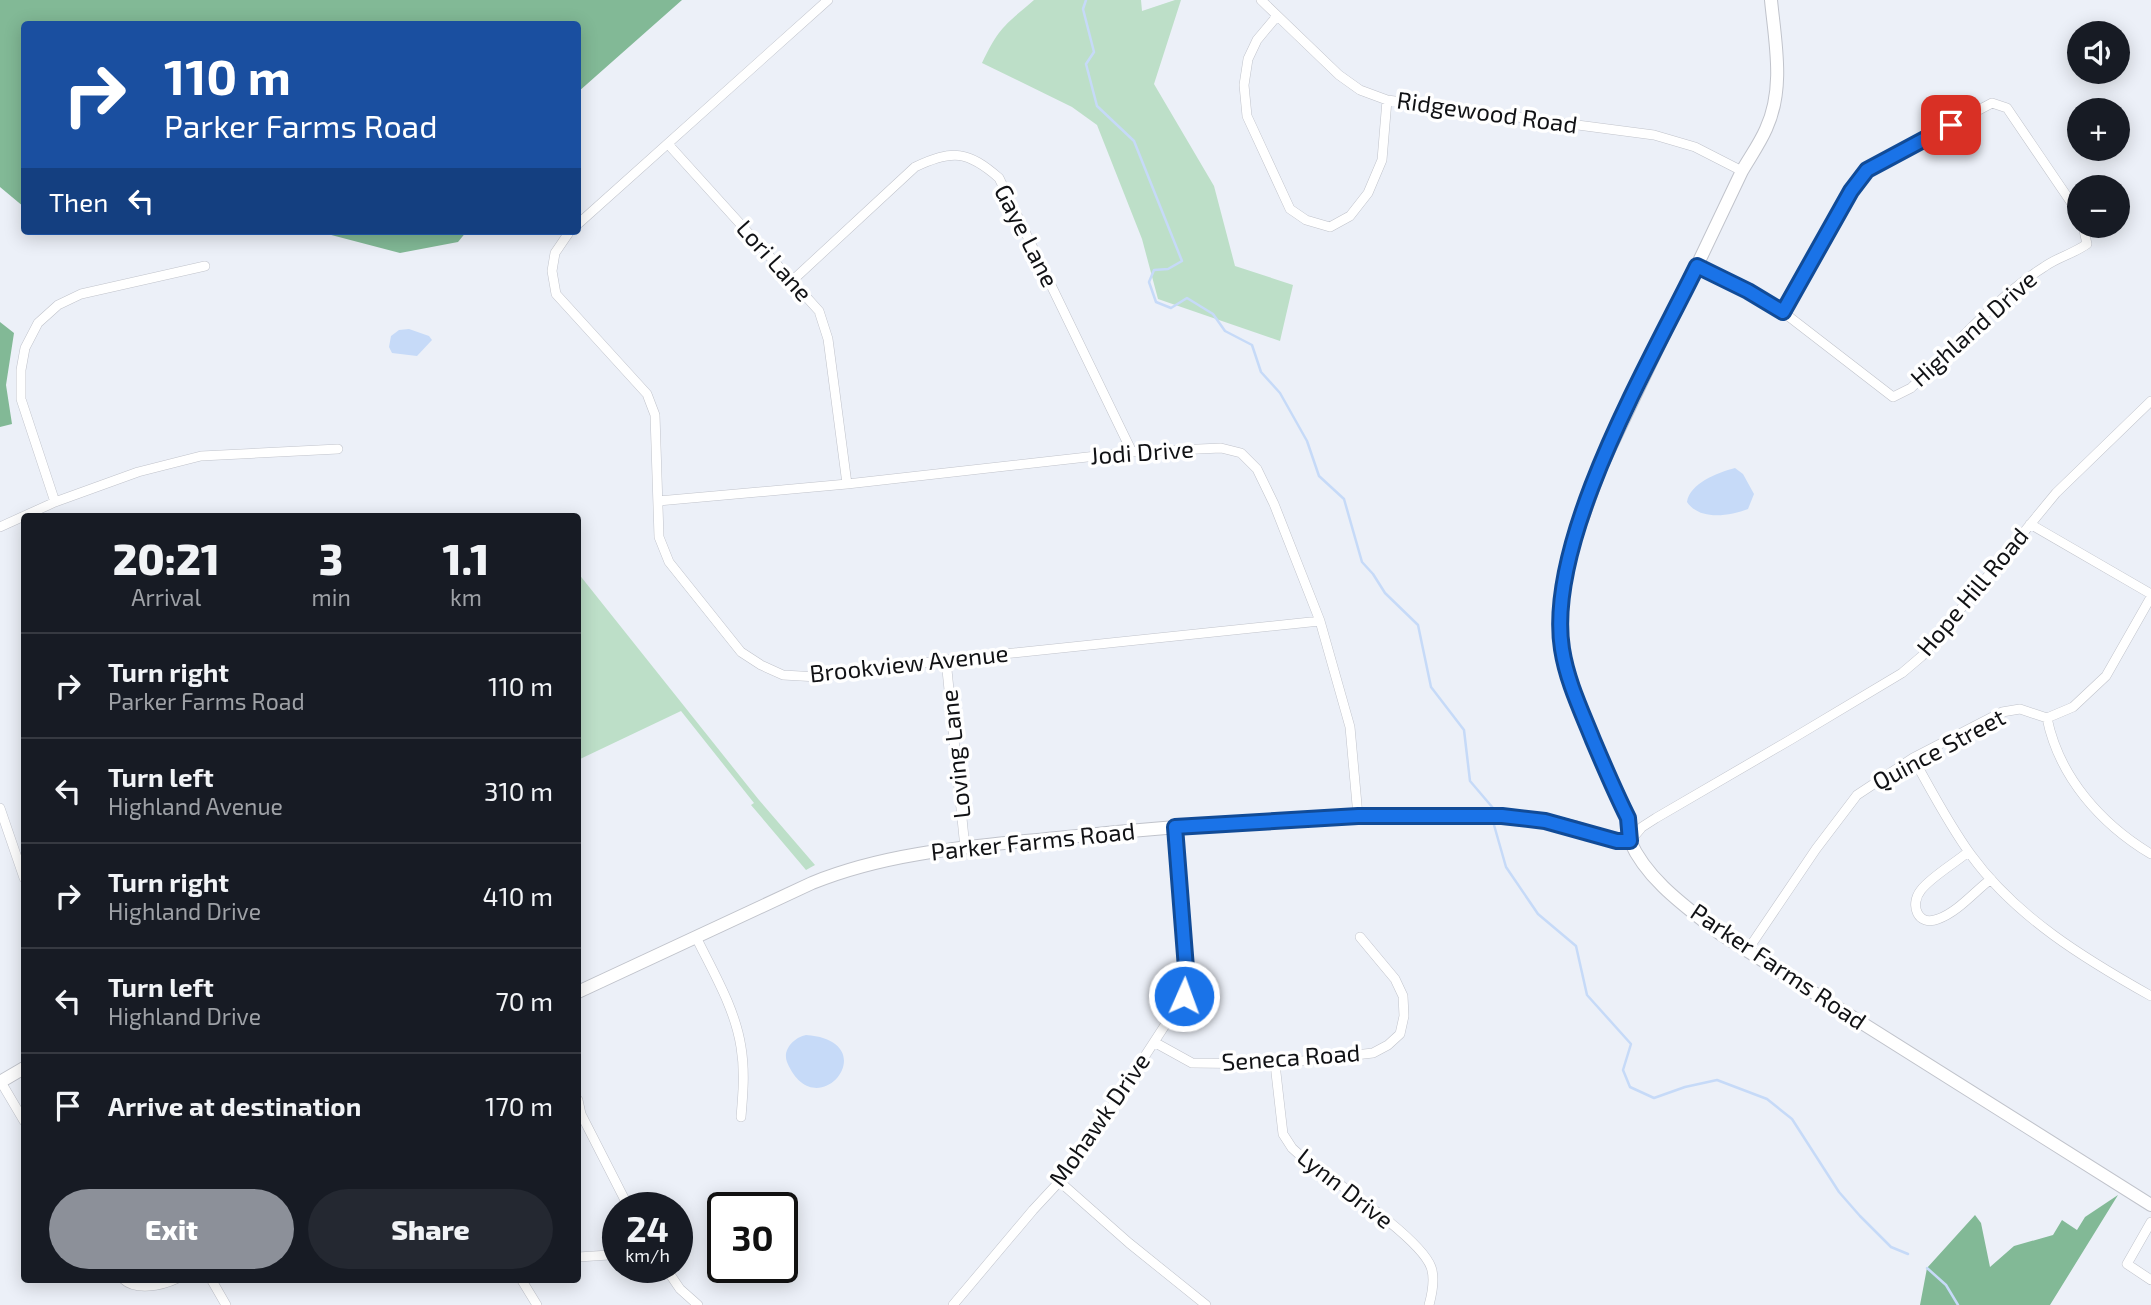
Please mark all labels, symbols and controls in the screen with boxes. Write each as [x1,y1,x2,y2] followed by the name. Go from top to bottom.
[2067,21,2130,238] map controls
[2067,21,2130,84] button: sound
[164,46,291,105] text: 110 m
[49,49,140,140] icon: right
[1395,84,1579,139] street label: Ridgewood Road
[1921,95,1981,155] pin
[2067,98,2130,161] button: +
[164,106,437,144] text: Parker Farms Road
[1932,106,1970,144] icon: arrive
[2067,175,2130,238] button: −
[989,179,1066,292] street label: Gaye Lane
[122,182,160,220] icon: left
[49,186,108,217] text: Then
[731,213,819,307] street label: Lori Lane
[1904,264,2042,392] street label: Highland Drive
[1089,433,1195,470] street label: Jodi Drive
[1910,521,2034,661] street label: Hope Hill Road
[113,533,220,583] text: 20:21
[319,533,343,583] text: 3
[443,533,489,583] text: 1.1
[131,583,201,611] text: Arrival
[312,583,351,611] text: min
[450,583,482,611] text: km
[808,638,1010,687] street label: Brookview Avenue
[108,656,229,687] text: Turn right
[49,667,87,705] icon: right
[488,670,553,701] text: 110 m
[108,687,305,715] text: Parker Farms Road
[933,688,976,820] street label: Loving Lane
[1867,702,2010,796] street label: Quince Street
[108,761,214,792] text: Turn left
[49,772,87,810] icon: left
[484,775,553,806] text: 310 m
[108,792,283,820] text: Highland Avenue
[929,815,1136,866] street label: Parker Farms Road
[108,866,229,897] text: Turn right
[49,877,87,915] icon: right
[482,880,553,911] text: 410 m
[1686,896,1872,1035] street label: Parker Farms Road
[108,897,261,925] text: Highland Drive
[1147,959,1221,1033] position arrow
[108,971,214,1002] text: Turn left
[49,982,87,1020] icon: left
[495,985,553,1016] text: 70 m
[108,1002,261,1030] text: Highland Drive
[1221,1037,1361,1076] street label: Seneca Road
[1042,1047,1155,1191] street label: Mohawk Drive
[49,1087,87,1125] icon: arrive
[108,1090,361,1121] text: Arrive at destination
[485,1090,553,1121] text: 170 m
[1292,1141,1400,1234] street label: Lynn Drive
[49,1189,294,1269] button: Exit
[308,1189,553,1269] button: Share
[707,1192,798,1283] speed limit sign: 30
[626,1207,669,1249] text: 24
[625,1244,670,1266] text: km/h

